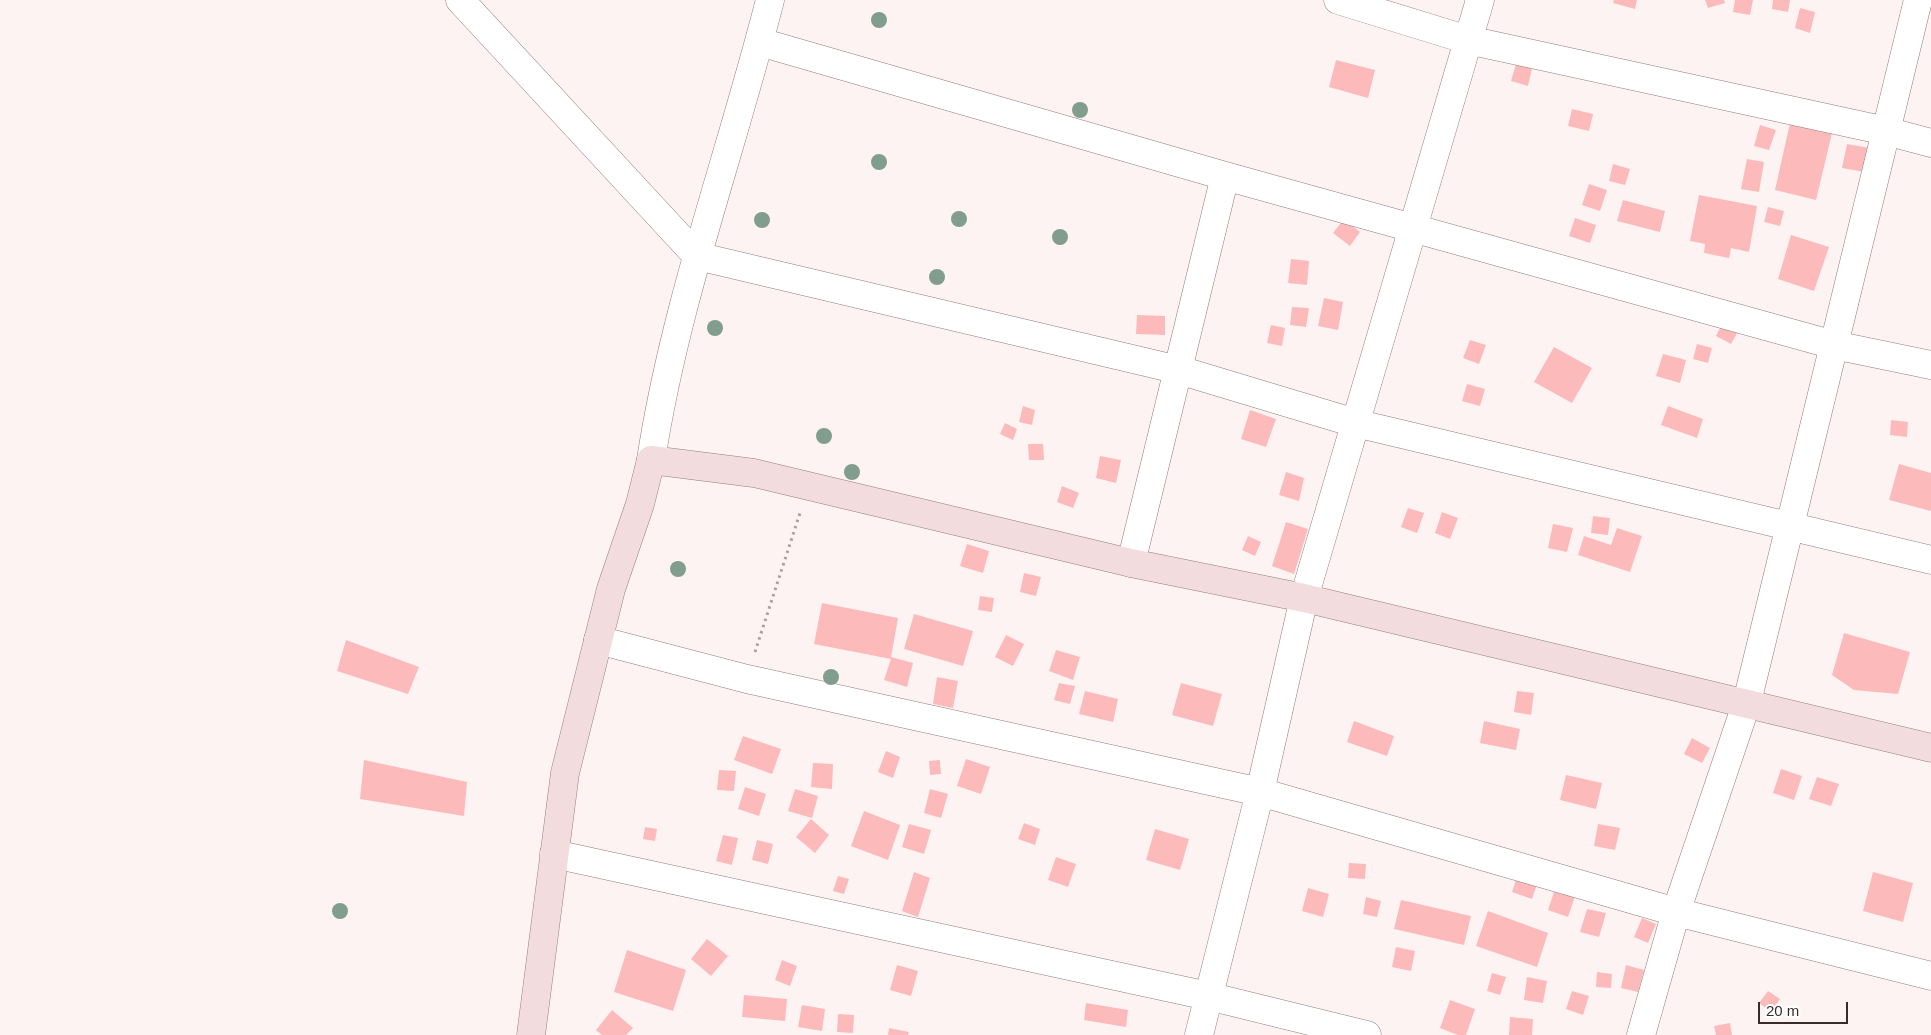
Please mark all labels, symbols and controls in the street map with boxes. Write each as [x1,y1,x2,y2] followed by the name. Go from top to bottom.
[1761,992,1851,1024] scale bar
[1766,1002,1799,1019] text: 20 m

